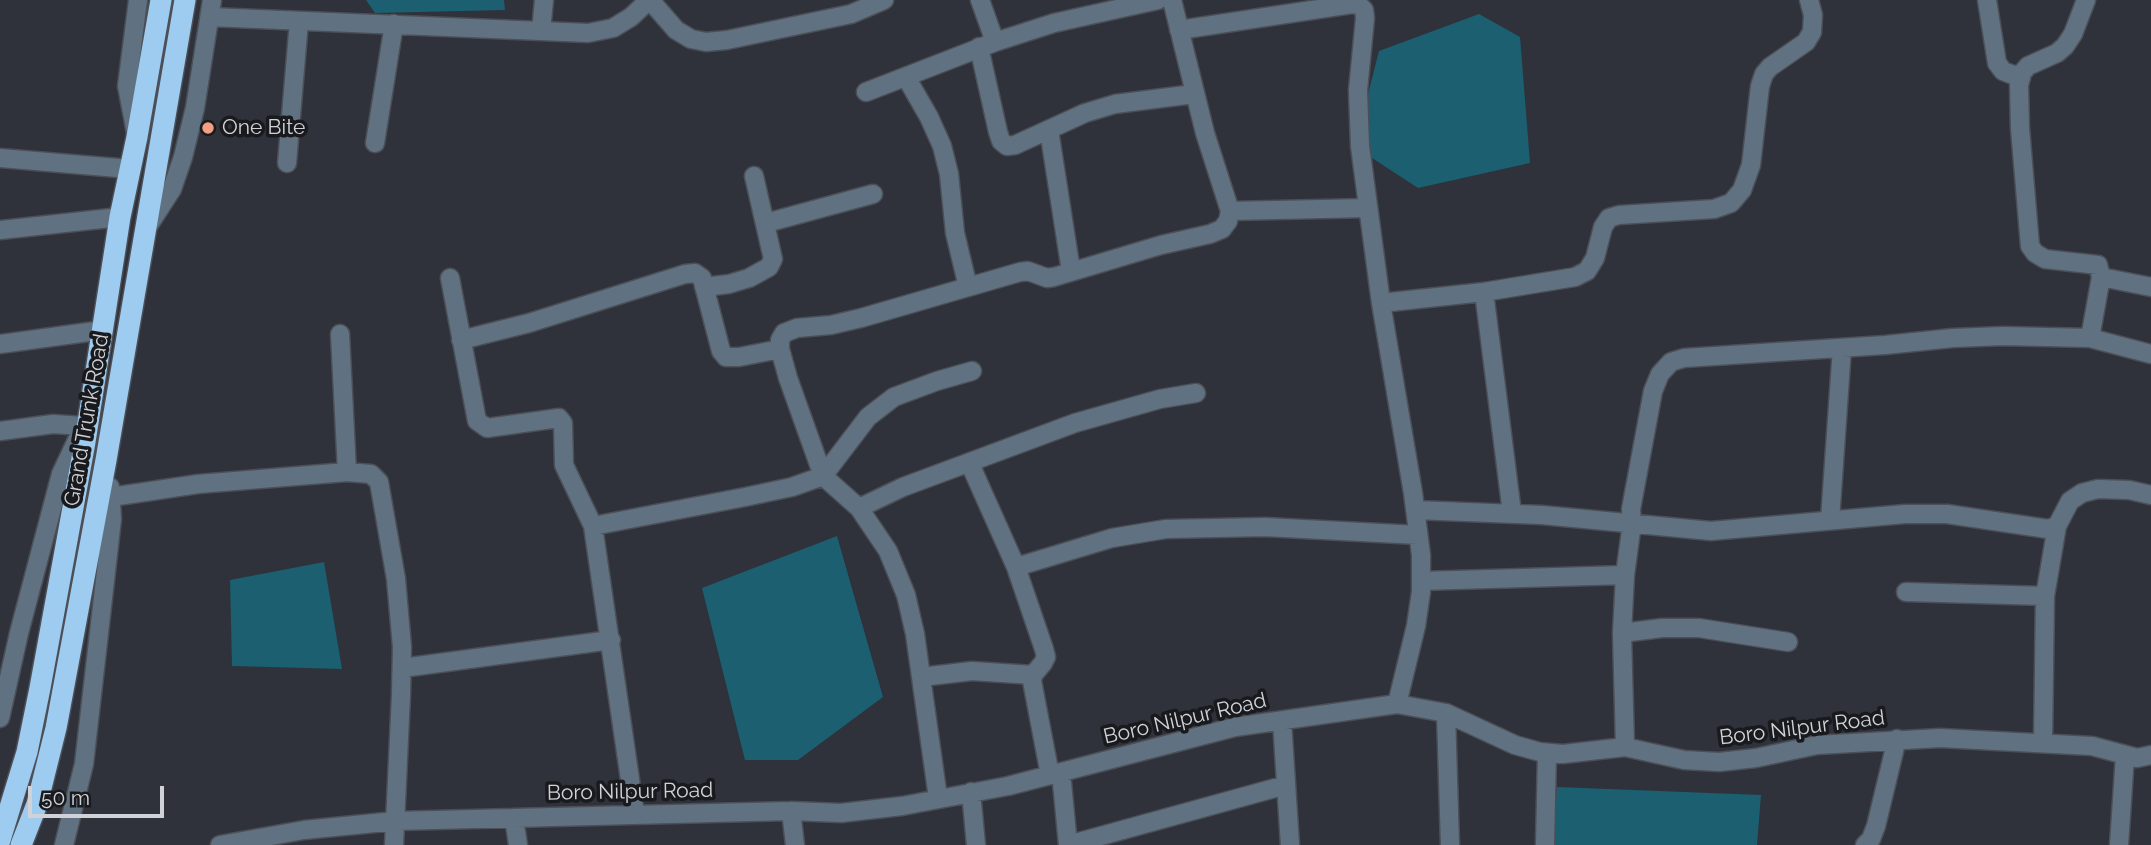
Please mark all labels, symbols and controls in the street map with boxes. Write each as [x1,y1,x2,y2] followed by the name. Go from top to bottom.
[222,115,305,141] place label: One Bite
[200,120,216,136] marker: One Bite
[59,332,115,508] street label: Grand Trunk Road
[1101,688,1269,750] street label: Boro Nilpur Road
[1718,705,1886,751] street label: Boro Nilpur Road
[32,772,168,816] scale bar
[547,778,713,806] street label: Boro Nilpur Road
[41,785,90,810] text: 50 m

